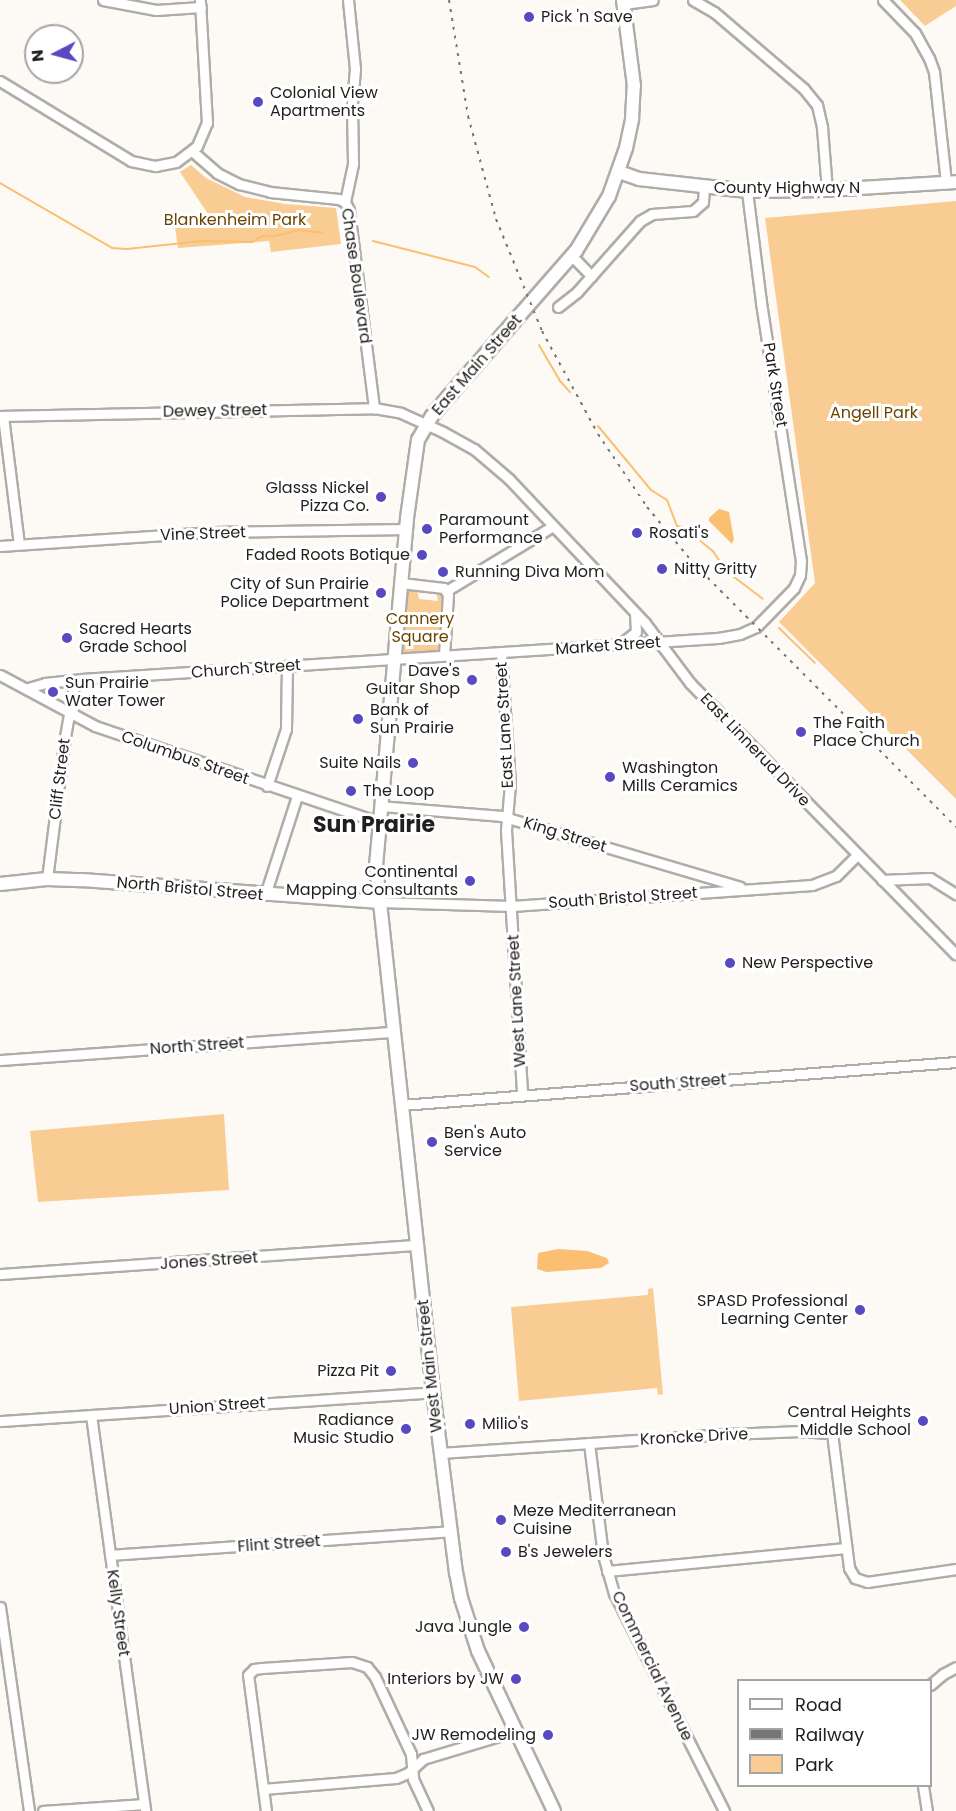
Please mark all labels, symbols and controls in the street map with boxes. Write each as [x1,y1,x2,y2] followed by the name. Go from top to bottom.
[541,7,633,27] place label: Pick 'n Save
[522,10,536,24] marker: Pick 'n Save
[24,24,84,84] north arrow
[26,49,50,63] text: N
[270,83,378,121] place label: Colonial View Apartments
[251,95,265,109] marker: Colonial View Apartments
[714,178,860,198] street label: County Highway N
[337,207,375,345] street label: Chase Boulevard
[164,210,306,230] park label: Blankenheim Park
[428,311,526,419] street label: East Main Street
[759,341,791,429] street label: Park Street
[163,400,267,422] street label: Dewey Street
[830,403,918,423] park label: Angell Park
[265,478,369,516] place label: Glasss Nickel Pizza Co.
[374,490,388,504] marker: Glasss Nickel Pizza Co.
[439,510,543,548] place label: Paramount Performance
[420,522,434,536] marker: Paramount Performance
[160,523,246,545] street label: Vine Street
[649,523,709,543] place label: Rosati's
[630,526,644,540] marker: Rosati's
[246,545,410,565] place label: Faded Roots Botique
[415,548,429,562] marker: Faded Roots Botique
[674,559,757,579] place label: Nitty Gritty
[455,562,605,582] place label: Running Diva Mom
[655,562,669,576] marker: Nitty Gritty
[436,565,450,579] marker: Running Diva Mom
[221,574,369,612] place label: City of Sun Prairie Police Department
[374,586,388,600] marker: City of Sun Prairie Police Department
[386,609,454,647] park label: Cannery Square
[79,619,192,657] place label: Sacred Hearts Grade School
[60,631,74,645] marker: Sacred Hearts Grade School
[555,633,661,659] street label: Market Street
[191,656,301,682] street label: Church Street
[366,661,460,699] place label: Dave's Guitar Shop
[492,661,518,789] street label: East Lane Street
[65,673,165,711] place label: Sun Prairie Water Tower
[465,673,479,687] marker: Dave's Guitar Shop
[46,685,60,699] marker: Sun Prairie Water Tower
[696,689,814,811] street label: East Linnerud Drive
[370,700,454,738] place label: Bank of Sun Prairie
[351,712,365,726] marker: Bank of Sun Prairie
[813,713,920,751] place label: The Faith Place Church
[794,725,808,739] marker: The Faith Place Church
[119,727,251,789] street label: Columbus Street
[45,737,75,821] street label: Cliff Street
[319,753,401,773] place label: Suite Nails
[406,756,420,770] marker: Suite Nails
[622,758,738,796] place label: Washington Mills Ceramics
[603,770,617,784] marker: Washington Mills Ceramics
[363,781,434,801] place label: The Loop
[344,784,358,798] marker: The Loop
[313,812,435,838] district label: Sun Prairie
[521,813,609,857] street label: King Street
[286,862,458,900] place label: Continental Mapping Consultants
[116,873,264,905] street label: North Bristol Street
[463,874,477,888] marker: Continental Mapping Consultants
[548,883,698,913] street label: South Bristol Street
[504,934,530,1068] street label: West Lane Street
[742,953,873,973] place label: New Perspective
[723,956,737,970] marker: New Perspective
[149,1033,245,1059] street label: North Street
[629,1070,727,1096] street label: South Street
[444,1123,526,1161] place label: Ben's Auto Service
[425,1135,439,1149] marker: Ben's Auto Service
[159,1248,259,1274] street label: Jones Street
[697,1291,848,1329] place label: SPASD Professional Learning Center
[413,1298,447,1434] street label: West Main Street
[853,1303,867,1317] marker: SPASD Professional Learning Center
[317,1361,379,1381] place label: Pizza Pit
[384,1364,398,1378] marker: Pizza Pit
[168,1393,266,1419] street label: Union Street
[788,1402,911,1440] place label: Central Heights Middle School
[293,1410,394,1448] place label: Radiance Music Studio
[482,1414,529,1434] place label: Milio's
[916,1414,930,1428] marker: Central Heights Middle School
[463,1417,477,1431] marker: Milio's
[399,1422,413,1436] marker: Radiance Music Studio
[639,1425,749,1449] street label: Kroncke Drive
[513,1501,676,1539] place label: Meze Mediterranean Cuisine
[494,1513,508,1527] marker: Meze Mediterranean Cuisine
[237,1532,321,1556] street label: Flint Street
[518,1542,613,1562] place label: B's Jewelers
[499,1545,513,1559] marker: B's Jewelers
[102,1568,134,1658] street label: Kelly Street
[607,1588,697,1744] street label: Commercial Avenue
[415,1617,512,1637] place label: Java Jungle
[517,1620,531,1634] marker: Java Jungle
[387,1669,504,1689] place label: Interiors by JW
[509,1672,523,1686] marker: Interiors by JW
[737,1679,932,1787] legend
[795,1692,842,1717] text: Road
[795,1722,864,1747] text: Railway
[412,1725,536,1745] place label: JW Remodeling
[541,1728,555,1742] marker: JW Remodeling
[795,1752,834,1777] text: Park

